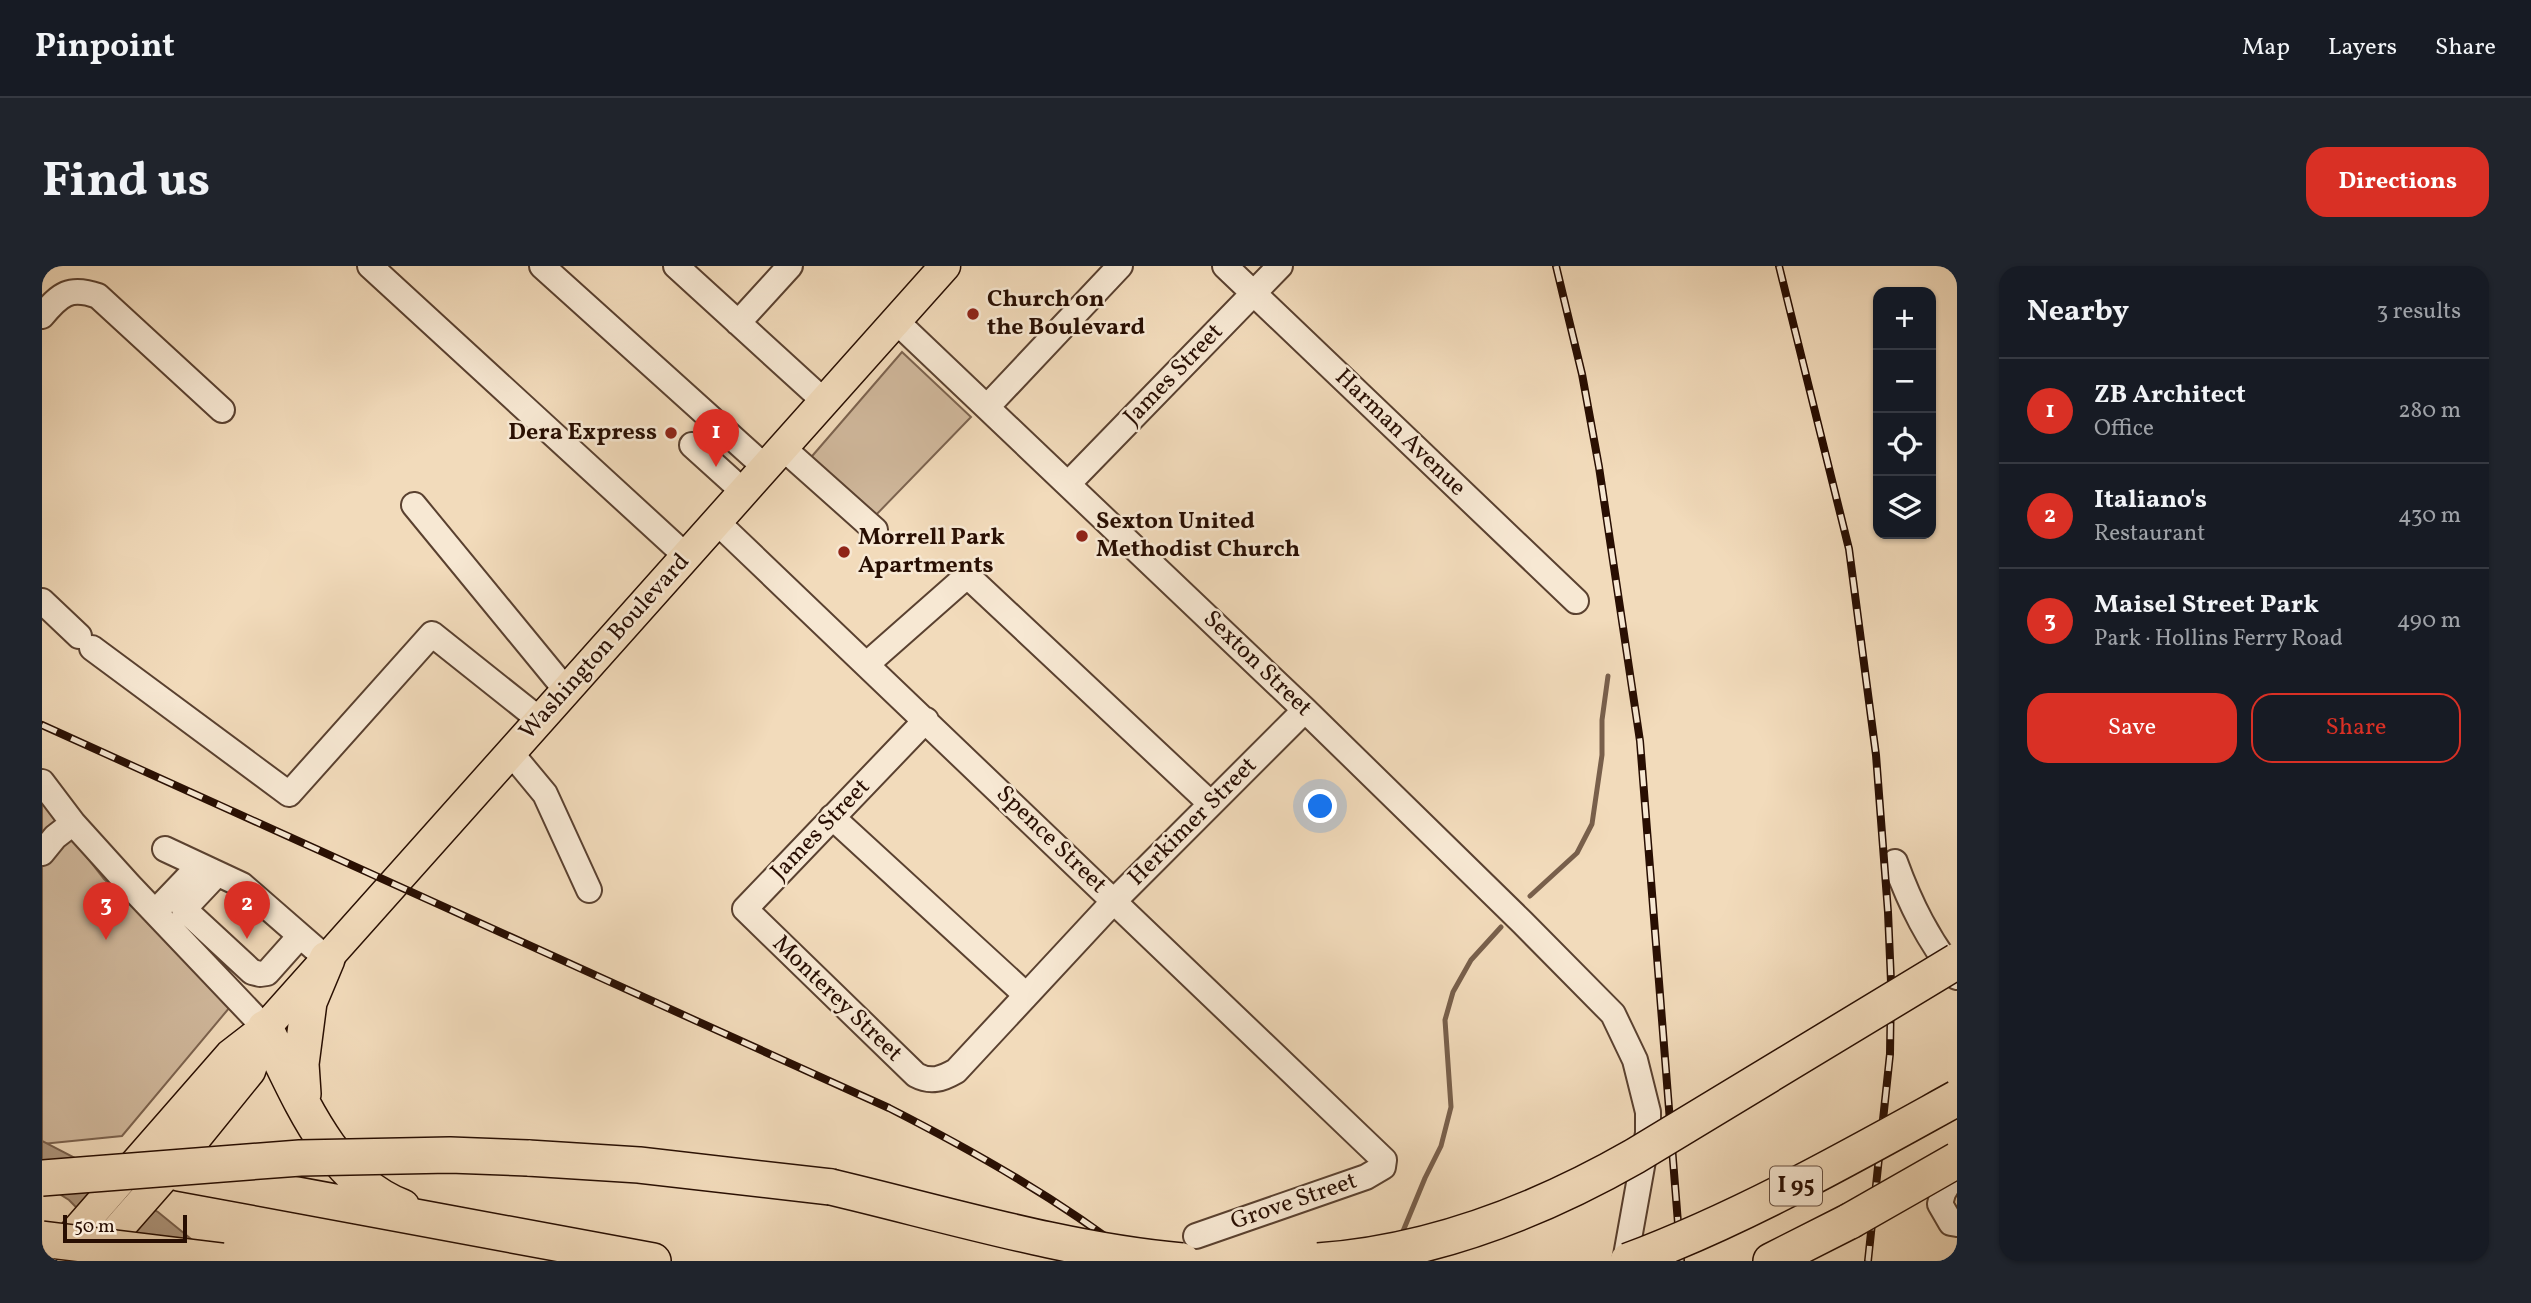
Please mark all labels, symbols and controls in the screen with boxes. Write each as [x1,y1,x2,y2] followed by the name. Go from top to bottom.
[35,25,175,71] text: Pinpoint
[2242,31,2290,65] text: Map
[2328,31,2397,65] text: Layers
[2435,31,2496,65] text: Share
[2306,147,2489,217] button: Directions
[42,148,210,217] text: Find us
[987,283,1146,345] place label: Church on the Boulevard
[1873,287,1936,539] map controls
[1873,287,1936,350] button: +
[2027,291,2129,333] text: Nearby
[2376,296,2461,328] text: 3 results
[965,306,981,322] marker: Church on the Boulevard
[1116,316,1232,434] street label: James Street
[1873,350,1936,413] button: −
[1327,361,1473,505] street label: Harman Avenue
[2094,377,2246,413] text: ZB Architect
[2045,395,2055,427] text: 1
[2398,395,2461,427] text: 280 m
[693,409,739,467] pin: 1
[1873,413,1936,476] button: locate
[2094,413,2154,445] text: Office
[508,416,657,450] place label: Dera Express
[663,425,679,441] marker: Dera Express
[1873,476,1936,539] button: layers
[2094,482,2207,518] text: Italiano's
[2044,500,2056,532] text: 2
[2398,500,2461,532] text: 430 m
[1096,505,1300,567] place label: Sexton United Methodist Church
[2094,518,2205,550] text: Restaurant
[858,521,1005,583] place label: Morrell Park Apartments
[1074,528,1090,544] marker: Sexton United Methodist Church
[836,544,852,560] marker: Morrell Park Apartments
[512,546,698,748] street label: Washington Boulevard
[2094,587,2319,623] text: Maisel Street Park
[1195,603,1319,725] street label: Sexton Street
[2044,605,2056,637] text: 3
[2397,605,2461,637] text: 490 m
[2094,623,2343,655] text: Park · Hollins Ferry Road
[2027,693,2237,763] button: Save
[2251,693,2461,763] button: Share
[1121,750,1265,894] street label: Herkimer Street
[763,771,879,889] street label: James Street
[988,778,1114,902] street label: Spence Street
[1303,789,1337,823] your location
[224,881,270,939] pin: 2
[83,882,129,940] pin: 3
[764,928,910,1070] street label: Monterey Street
[1226,1164,1362,1240] street label: Grove Street
[1770,1166,1822,1205] road number: I 95
[63,1212,187,1244] scale bar
[74,1214,115,1240] text: 50 m

